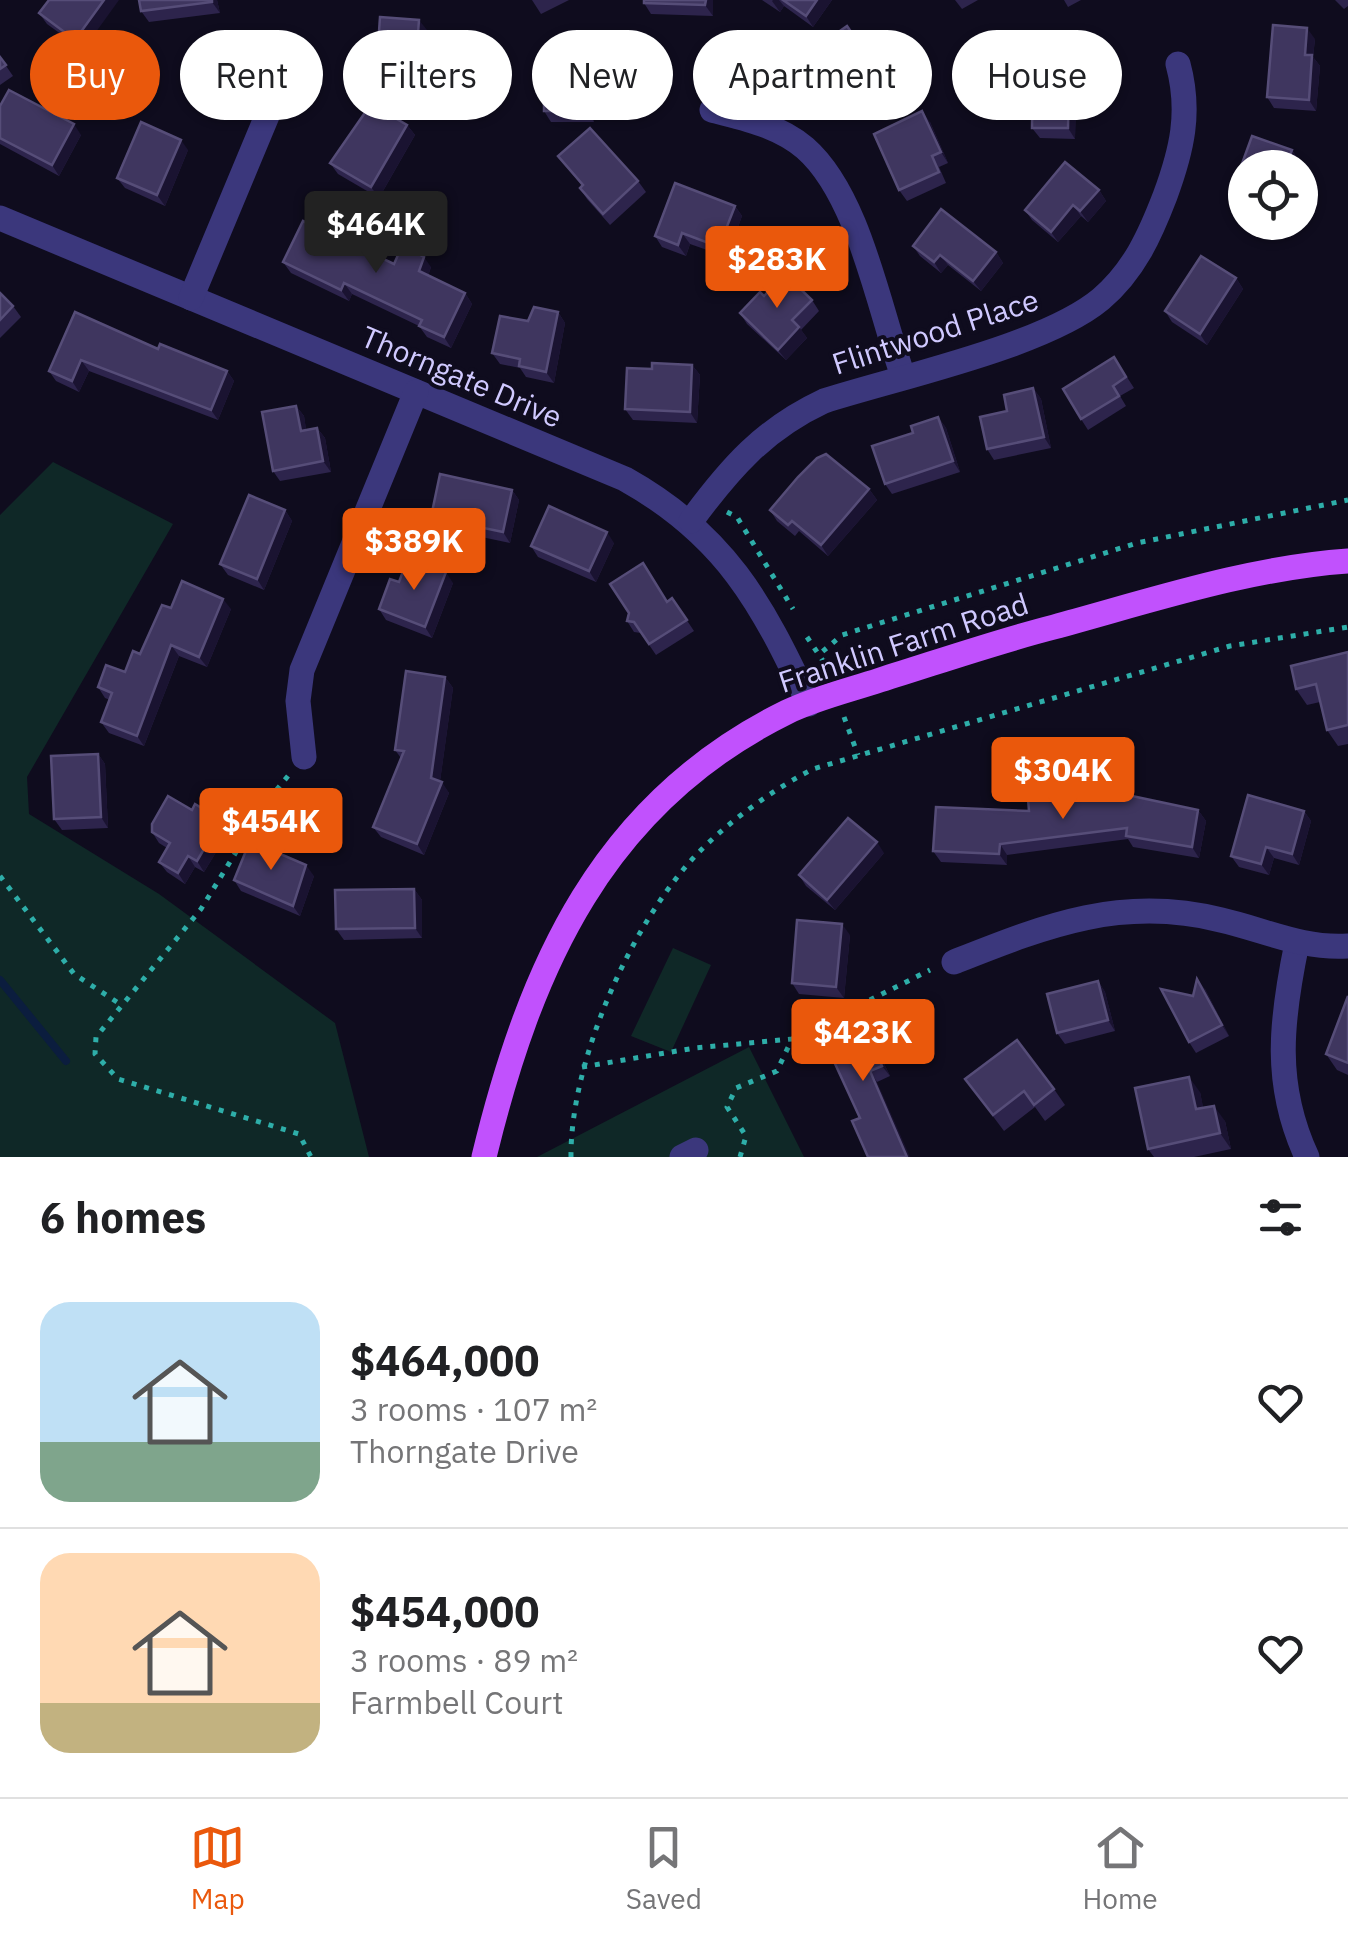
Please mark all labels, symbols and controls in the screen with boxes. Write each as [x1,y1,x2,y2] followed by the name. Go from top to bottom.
[30,30,160,120] chip: Buy
[180,30,323,120] chip: Rent
[343,30,512,120] chip: Filters
[532,30,673,120] chip: New
[693,30,932,120] chip: Apartment
[952,30,1122,120] chip: House
[1228,150,1318,240] map controls
[1228,150,1318,240] button: locate
[306,191,446,276] pin: $464K
[326,202,426,244] text: $464K
[707,226,847,311] pin: $283K
[727,237,827,279] text: $283K
[827,279,1043,383] street label: Flintwood Place
[356,316,568,436] street label: Thorngate Drive
[344,508,484,593] pin: $389K
[364,519,464,561] text: $389K
[773,583,1033,701] street label: Franklin Farm Road
[993,737,1133,822] pin: $304K
[1013,748,1113,790] text: $304K
[201,788,341,873] pin: $454K
[221,799,321,841] text: $454K
[793,999,933,1084] pin: $423K
[813,1010,913,1052] text: $423K
[40,1190,206,1245] text: 6 homes
[1253,1190,1308,1245] icon: filters
[350,1333,539,1388] text: $464,000
[120,1342,240,1462] icon: home
[1253,1375,1308,1430] icon: heart
[350,1388,597,1430] text: 3 rooms · 107 m²
[350,1430,579,1472] text: Thorngate Drive
[350,1584,539,1639] text: $454,000
[120,1593,240,1713] icon: home
[1253,1626,1308,1681] icon: heart
[350,1639,578,1681] text: 3 rooms · 89 m²
[350,1681,563,1723] text: Farmbell Court
[190,1820,245,1917] tab: Map
[626,1820,702,1917] tab: Saved
[1082,1820,1158,1917] tab: Home

